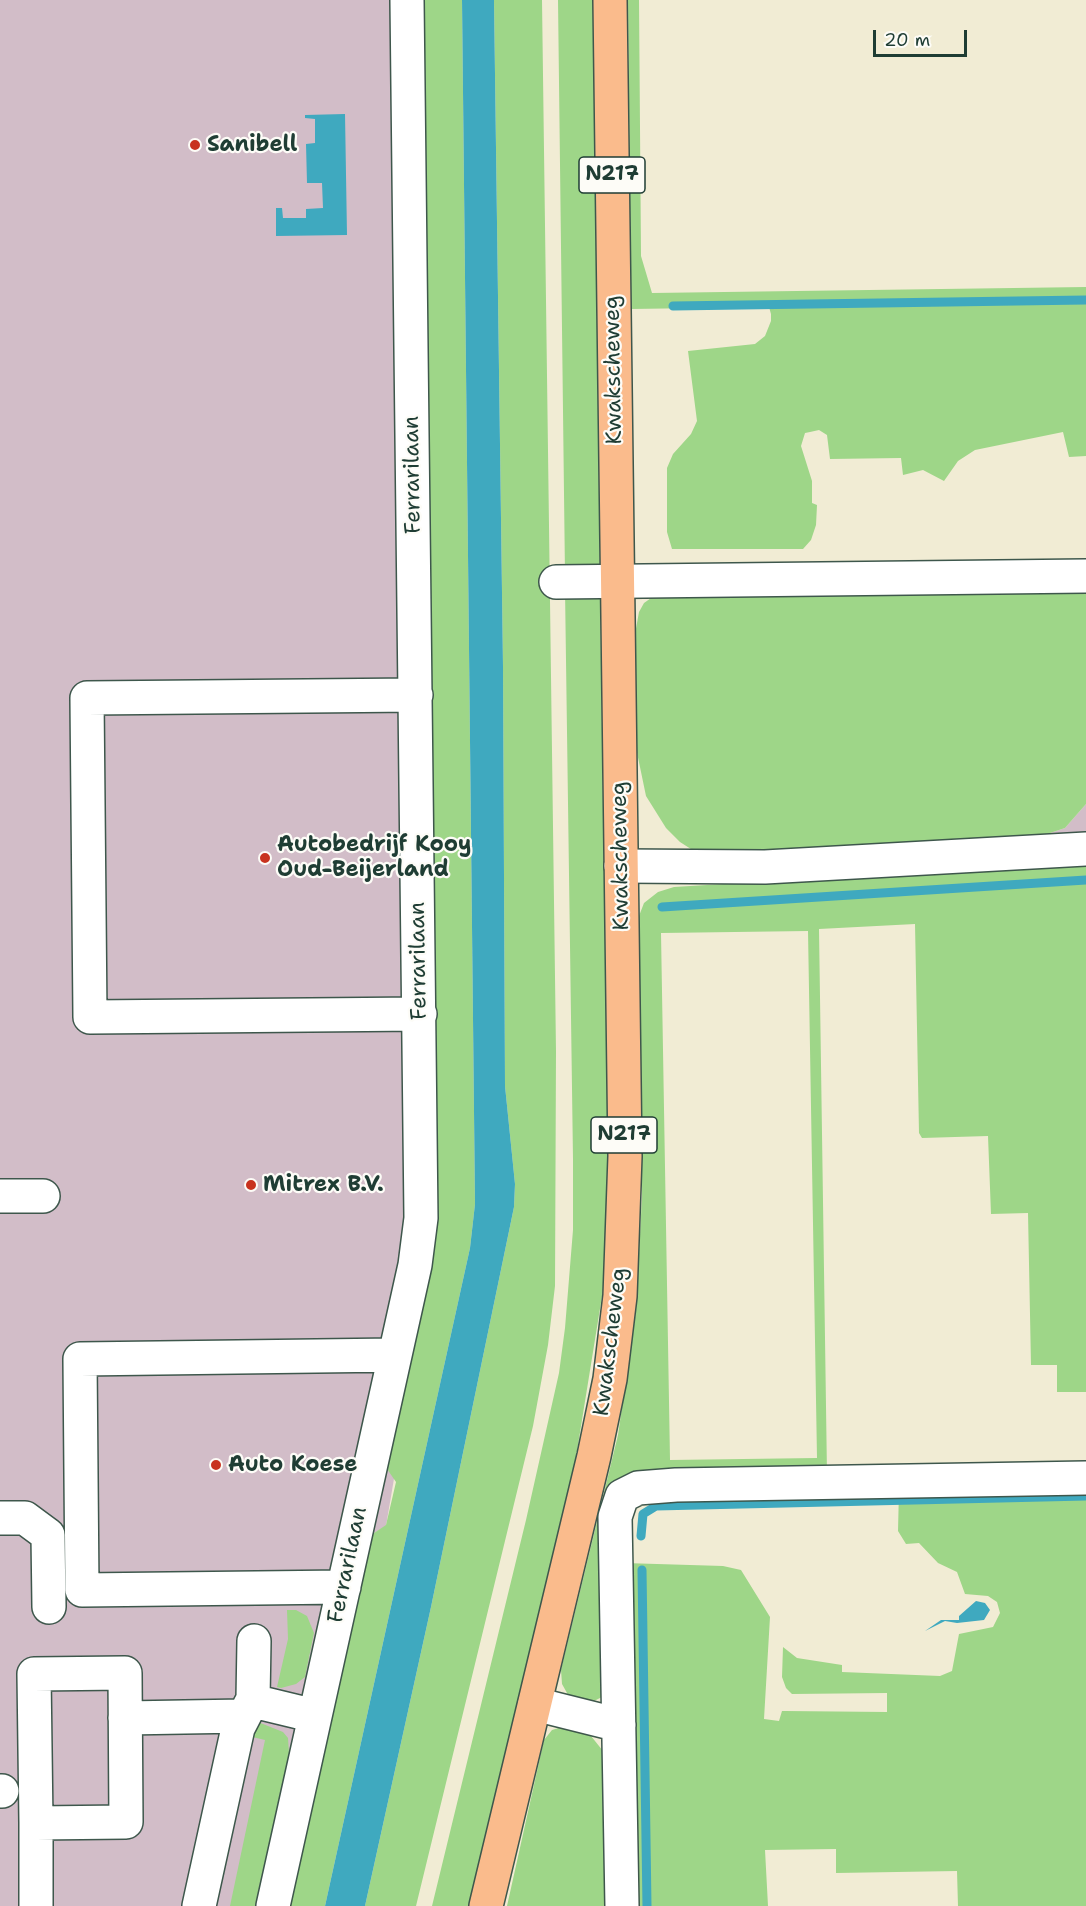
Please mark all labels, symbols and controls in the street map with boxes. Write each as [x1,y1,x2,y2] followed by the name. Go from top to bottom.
[876,18,970,56] scale bar
[884,28,930,52] text: 20 m
[207,132,297,158] place label: Sanibell
[188,138,202,152] marker: Sanibell
[579,157,645,193] road number: N217
[600,295,628,445] street label: Kwakscheweg
[399,416,427,534] street label: Ferrarilaan
[607,781,635,931] street label: Kwakscheweg
[277,832,471,884] place label: Autobedrijf Kooy Oud-Beijerland
[258,851,272,865] marker: Autobedrijf Kooy Oud-Beijerland
[405,902,433,1020] street label: Ferrarilaan
[591,1117,657,1153] road number: N217
[263,1172,384,1198] place label: Mitrex B.V.
[244,1178,258,1192] marker: Mitrex B.V.
[589,1266,633,1418] street label: Kwakscheweg
[228,1452,358,1478] place label: Auto Koese
[209,1458,223,1472] marker: Auto Koese
[323,1504,373,1626] street label: Ferrarilaan

